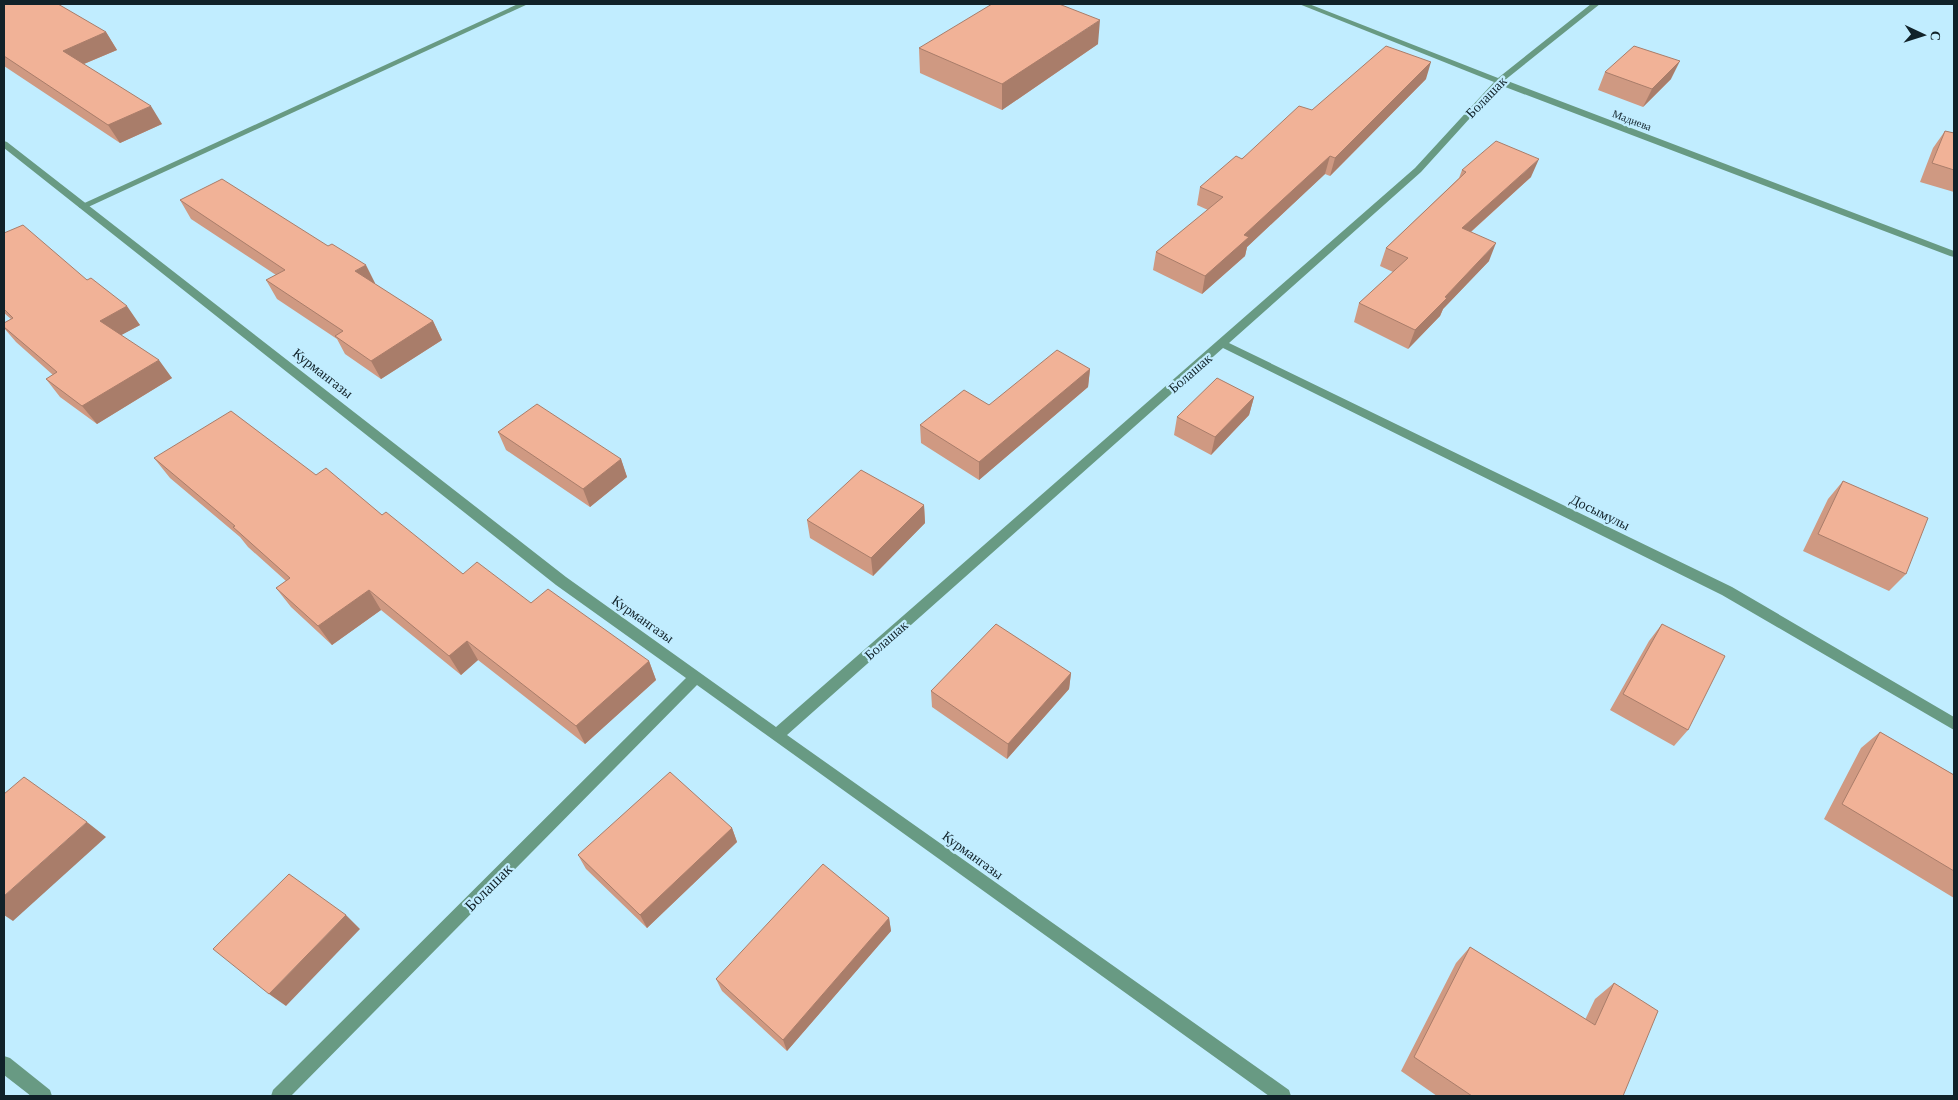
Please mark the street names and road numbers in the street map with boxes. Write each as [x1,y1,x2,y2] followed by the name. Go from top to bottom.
[1463,73,1510,121] street label: Болашак
[1611,107,1653,133] street label: Мадиева
[290,345,356,402] street label: Курмангазы
[1166,351,1215,396] street label: Болашак
[1568,492,1632,534] street label: Досымулы
[609,593,677,646] street label: Курмангазы
[862,618,911,663] street label: Болашак
[939,828,1006,883] street label: Курмангазы
[461,860,515,914] street label: Болашак

